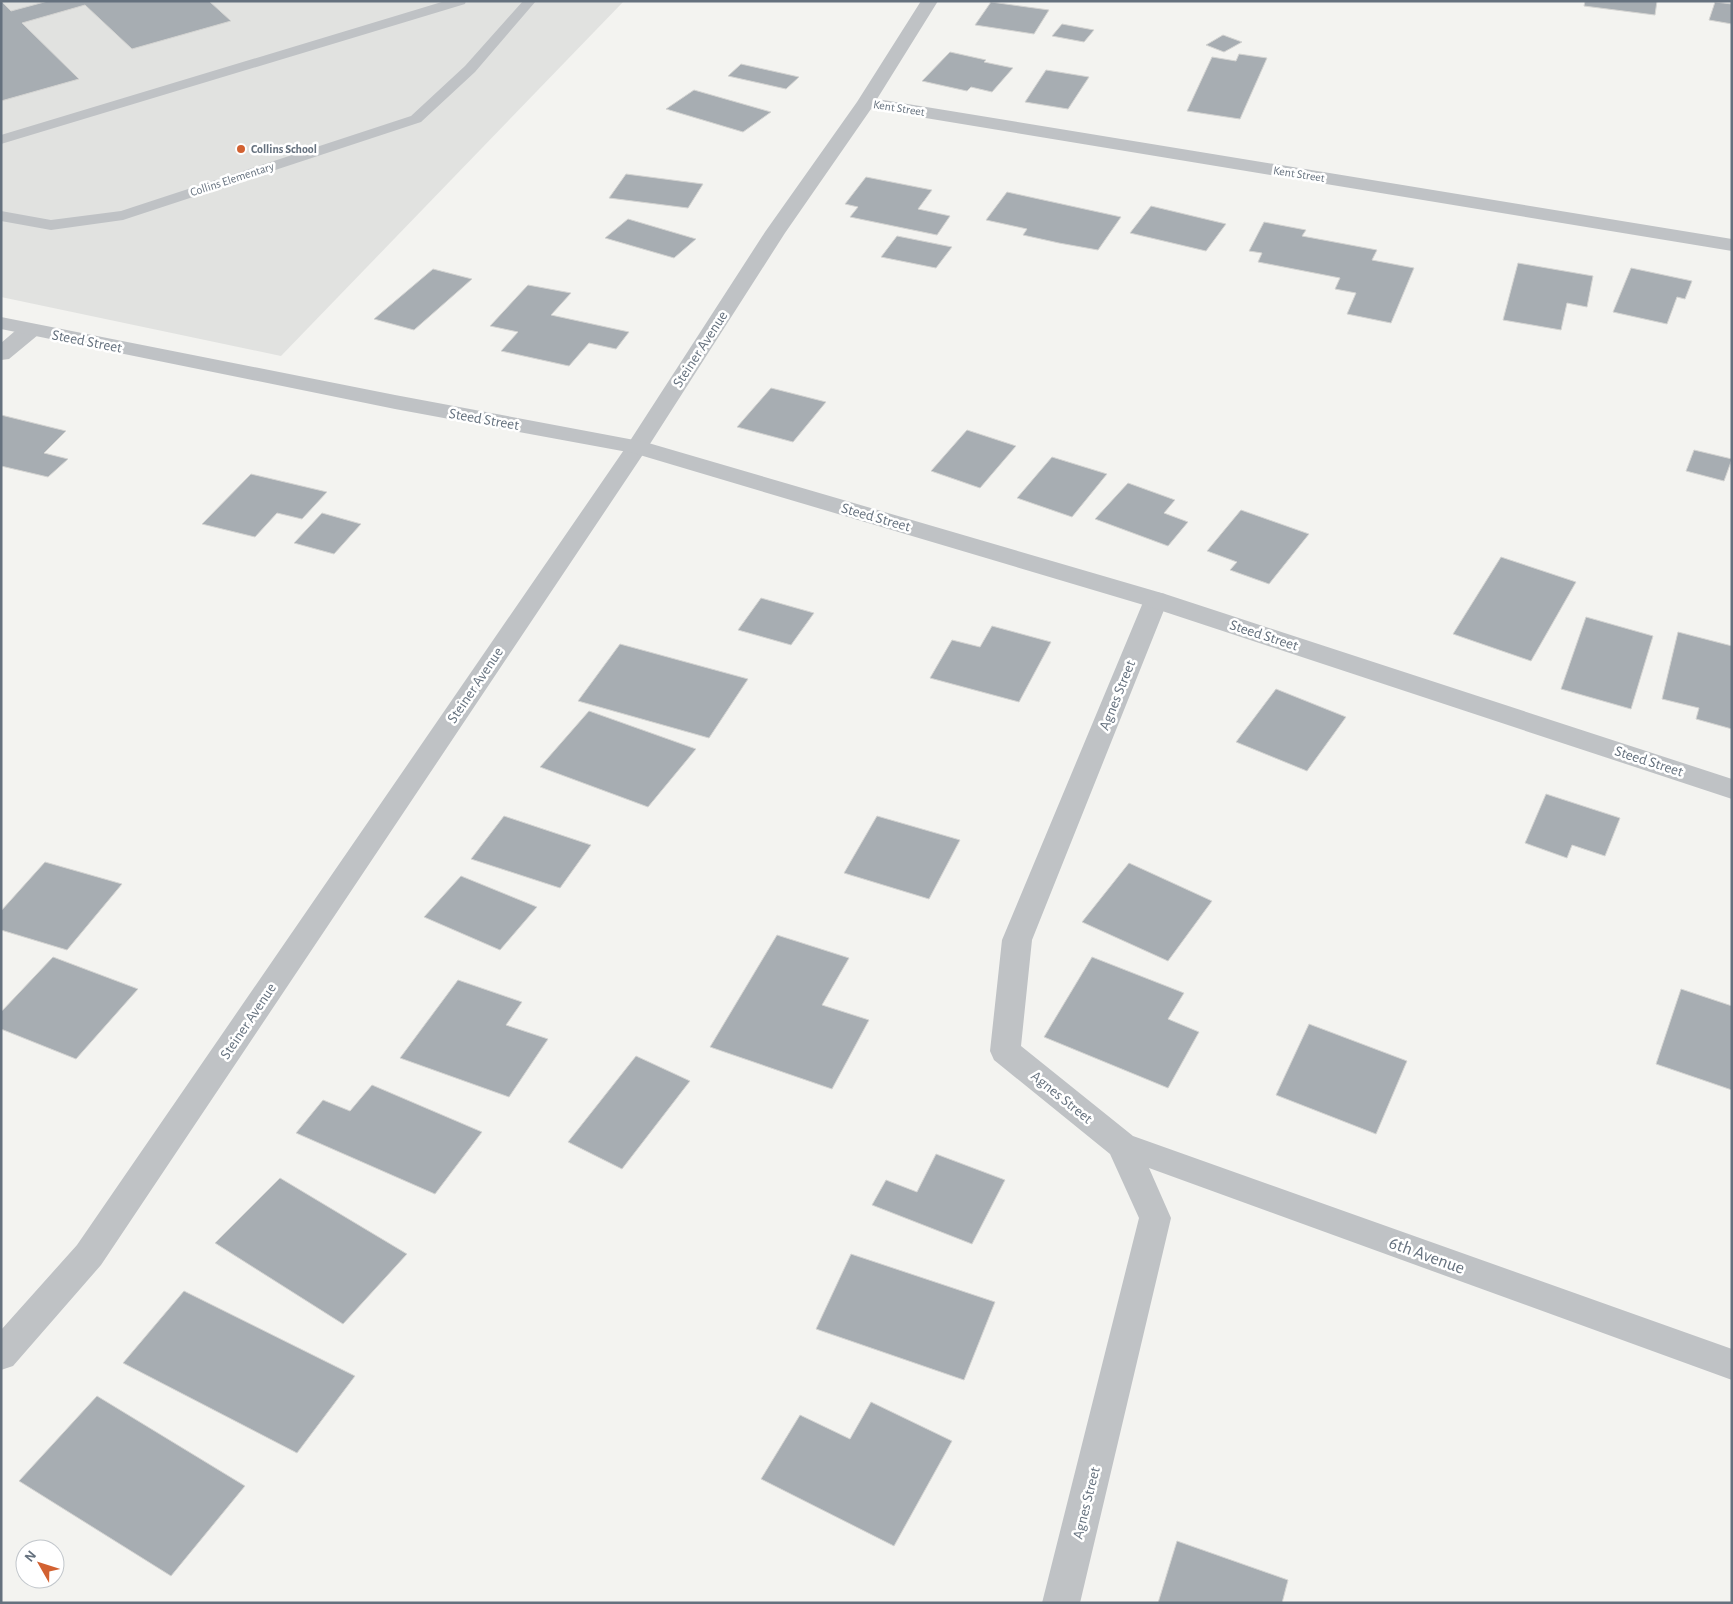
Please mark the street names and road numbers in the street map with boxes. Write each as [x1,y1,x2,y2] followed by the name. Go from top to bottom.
[872,98,926,118] street label: Kent Street
[189,160,276,199] street label: Collins Elementary
[1272,164,1326,184] street label: Kent Street
[670,308,731,390] street label: Steiner Avenue
[51,327,123,356] street label: Steed Street
[448,406,520,433] street label: Steed Street
[840,500,912,535] street label: Steed Street
[1228,617,1300,654] street label: Steed Street
[445,645,506,726] street label: Steiner Avenue
[1097,658,1138,732] street label: Agnes Street
[1613,743,1685,780] street label: Steed Street
[218,981,279,1062] street label: Steiner Avenue
[1028,1068,1095,1127] street label: Agnes Street
[1386,1234,1467,1278] street label: 6th Avenue
[1070,1465,1103,1541] street label: Agnes Street

